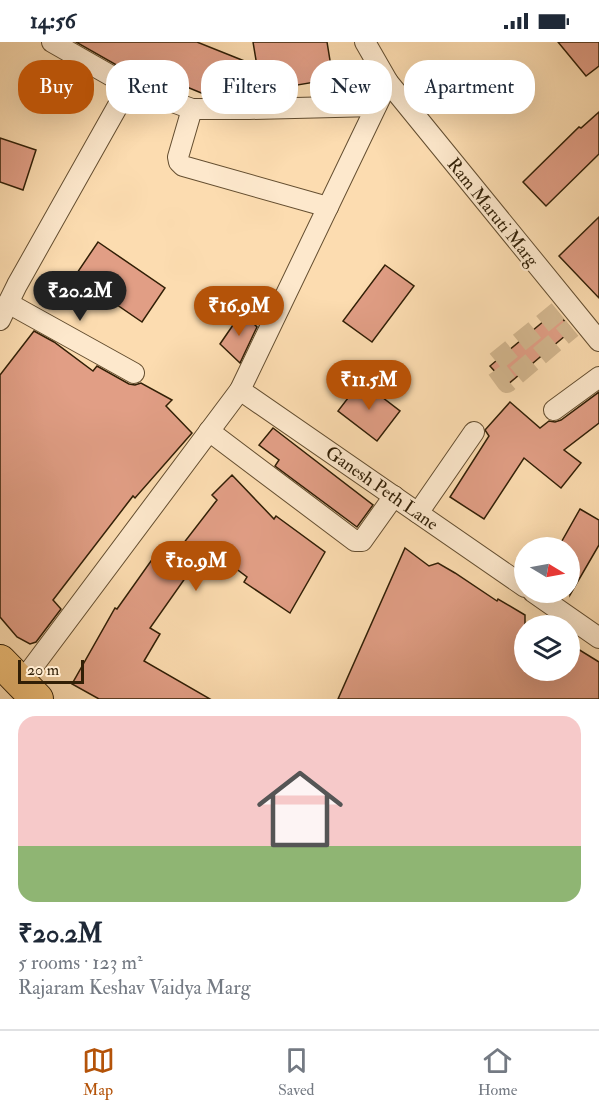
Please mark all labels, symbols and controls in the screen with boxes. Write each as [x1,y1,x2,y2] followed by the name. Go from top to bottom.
[30,7,76,35] text: 14:56
[18,60,94,114] chip: Buy
[106,60,189,114] chip: Rent
[201,60,298,114] chip: Filters
[310,60,392,114] chip: New
[404,60,535,114] chip: Apartment
[442,153,544,272] street label: Ram Maruti Marg
[31,271,129,322] pin: ₹20.2M
[47,278,113,303] text: ₹20.2M
[190,286,288,337] pin: ₹16.9M
[208,293,270,318] text: ₹16.9M
[320,360,418,411] pin: ₹11.5M
[340,367,398,392] text: ₹11.5M
[321,441,443,536] street label: Ganesh Peth Lane
[514,537,580,603] north arrow
[514,537,580,681] map controls
[147,541,245,592] pin: ₹10.9M
[165,548,227,573] text: ₹10.9M
[514,615,580,681] button: layers
[18,657,84,684] scale bar
[27,660,59,680] text: 20 m
[246,755,354,863] icon: home
[18,918,103,950] text: ₹20.2M
[18,950,143,975] text: 5 rooms · 123 m²
[18,975,250,1000] text: Rajaram Keshav Vaidya Marg
[82,1044,115,1100] tab: Map
[278,1044,314,1100] tab: Saved
[478,1044,517,1100] tab: Home

